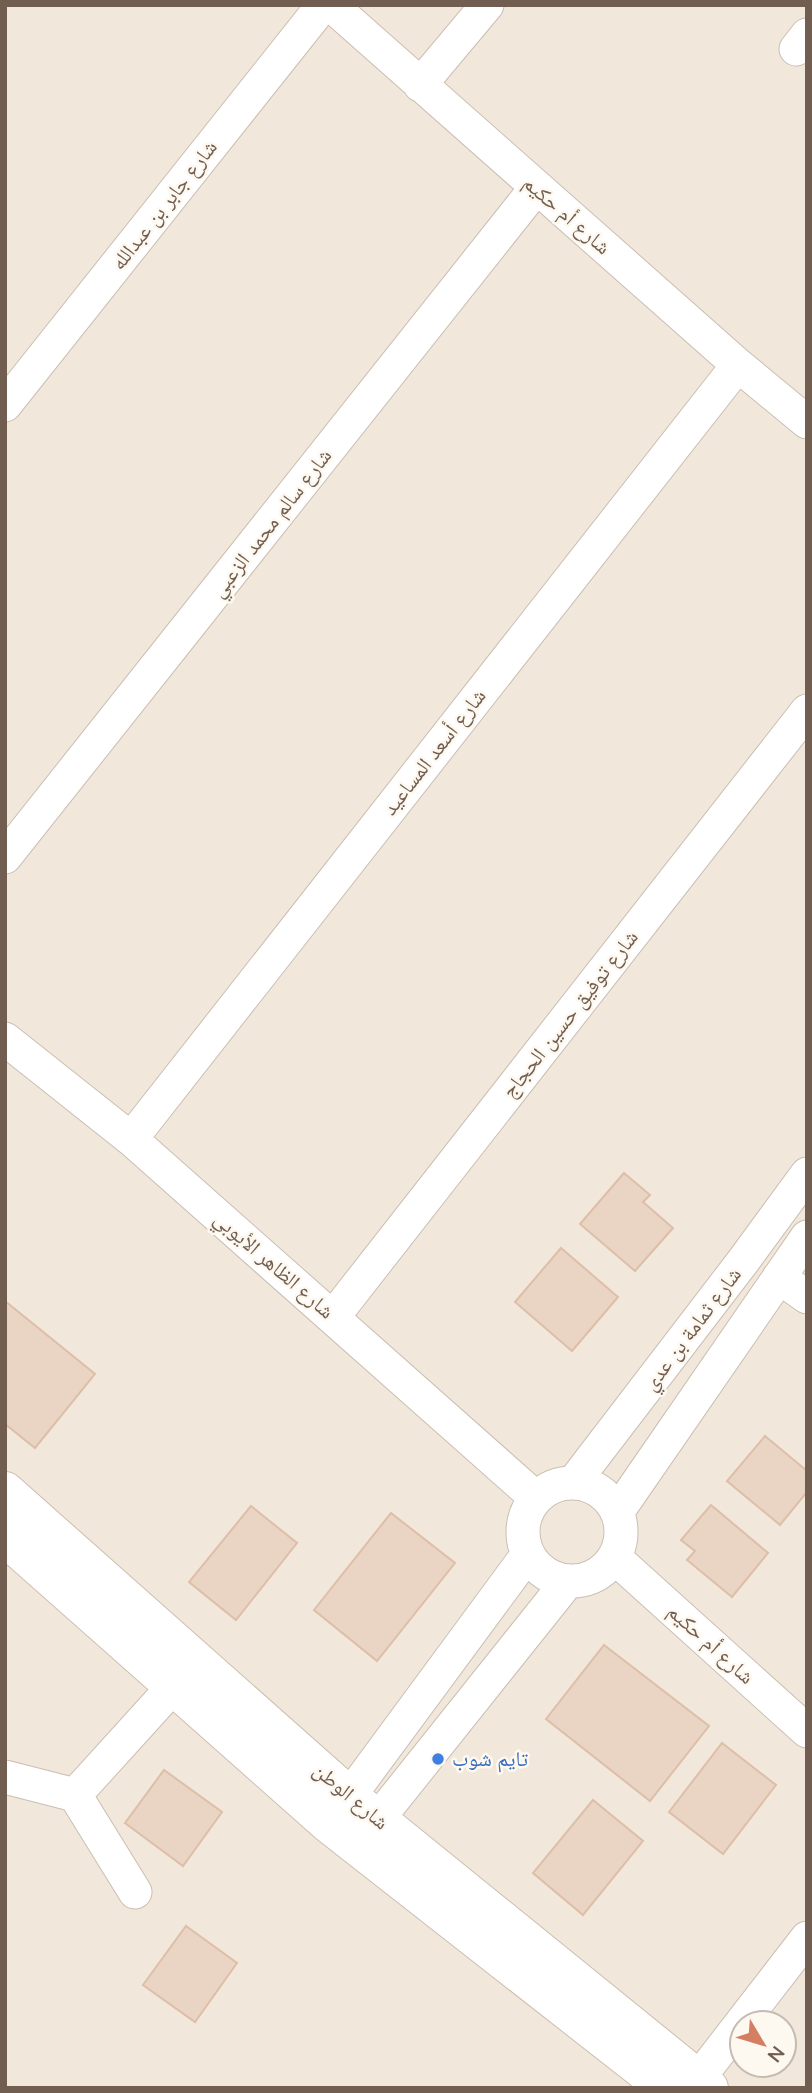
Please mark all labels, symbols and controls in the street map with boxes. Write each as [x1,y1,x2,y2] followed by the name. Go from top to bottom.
[104,134,224,276] street label: شارع جابر بن عبدالله
[517,169,617,261] street label: شارع أم حكيم
[204,443,340,605] street label: شارع سالم محمد الزعبي
[376,683,492,821] street label: شارع أسعد المساعيد
[495,924,645,1104] street label: شارع توفيق حسين الحجاج
[206,1205,340,1327] street label: شارع الظاهر الأيوبي
[636,1261,750,1398] street label: شارع ثمامة بن عدي
[662,1598,760,1690] street label: شارع أم حكيم
[452,1745,528,1773] place label: تايم شوب
[430,1751,446,1767] marker: تايم شوب
[307,1756,395,1836] street label: شارع الوطن
[728,2009,798,2079] north arrow
[761,2040,790,2067] text: N

